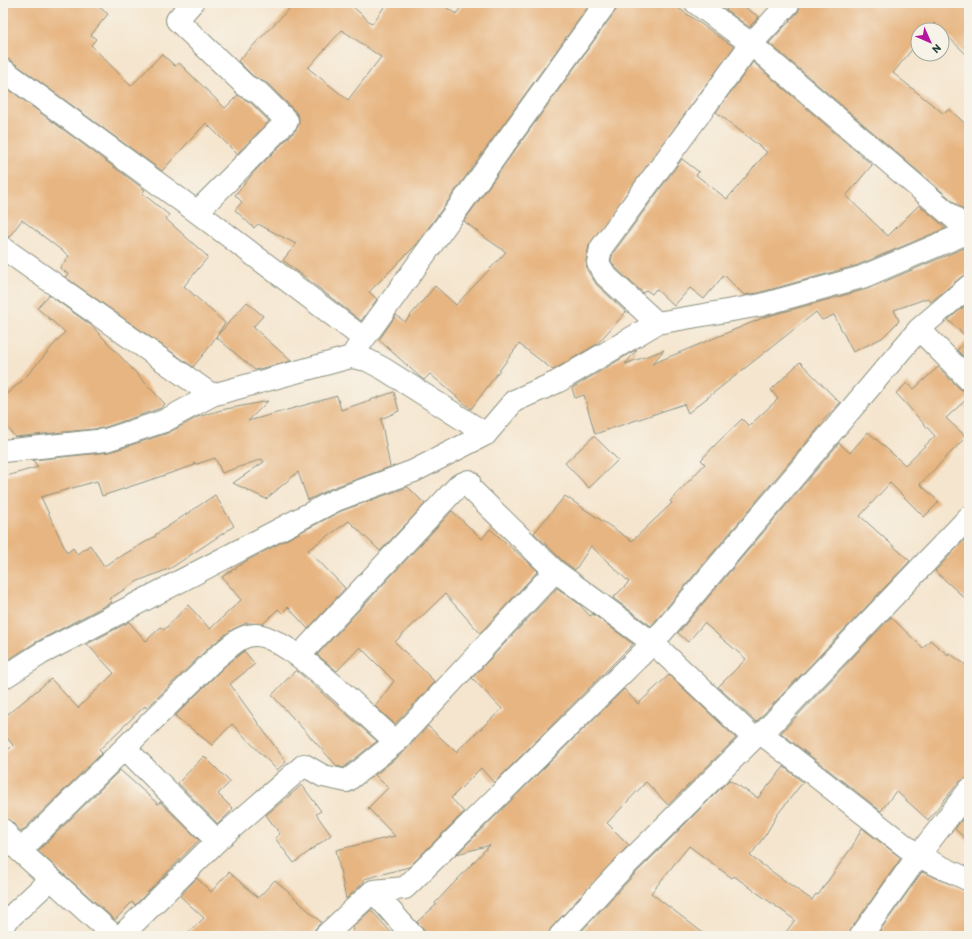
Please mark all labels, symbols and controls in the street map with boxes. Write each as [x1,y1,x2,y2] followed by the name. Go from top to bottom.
[910,22,950,62] north arrow
[929,41,944,56] text: N

